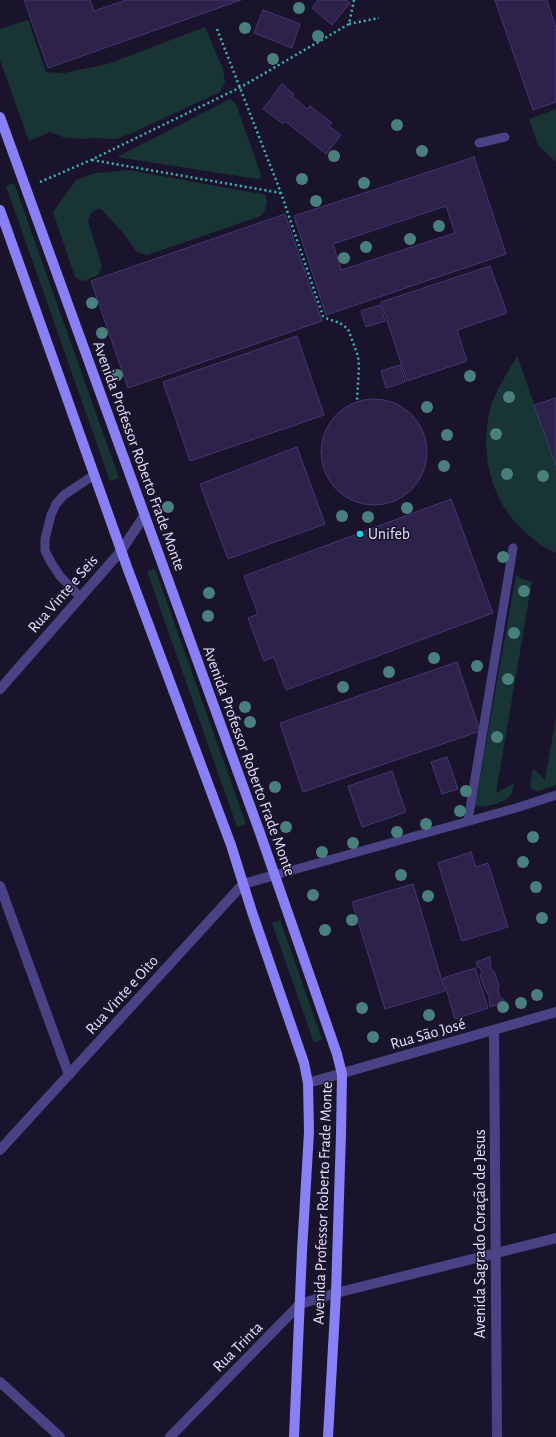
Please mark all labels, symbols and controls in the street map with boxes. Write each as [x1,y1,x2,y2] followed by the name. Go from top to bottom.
[88,338,190,574] street label: Avenida Professor Roberto Frade Monte
[368,524,410,544] place label: Unifeb
[355,529,365,539] marker: Unifeb
[24,551,102,637] street label: Rua Vinte e Seis
[198,643,300,879] street label: Avenida Professor Roberto Frade Monte
[82,952,162,1038] street label: Rua Vinte e Oito
[388,1014,468,1054] street label: Rua São José
[309,1081,337,1325] street label: Avenida Professor Roberto Frade Monte
[470,1129,490,1339] street label: Avenida Sagrado Coração de Jesus
[209,1318,267,1376] street label: Rua Trinta

